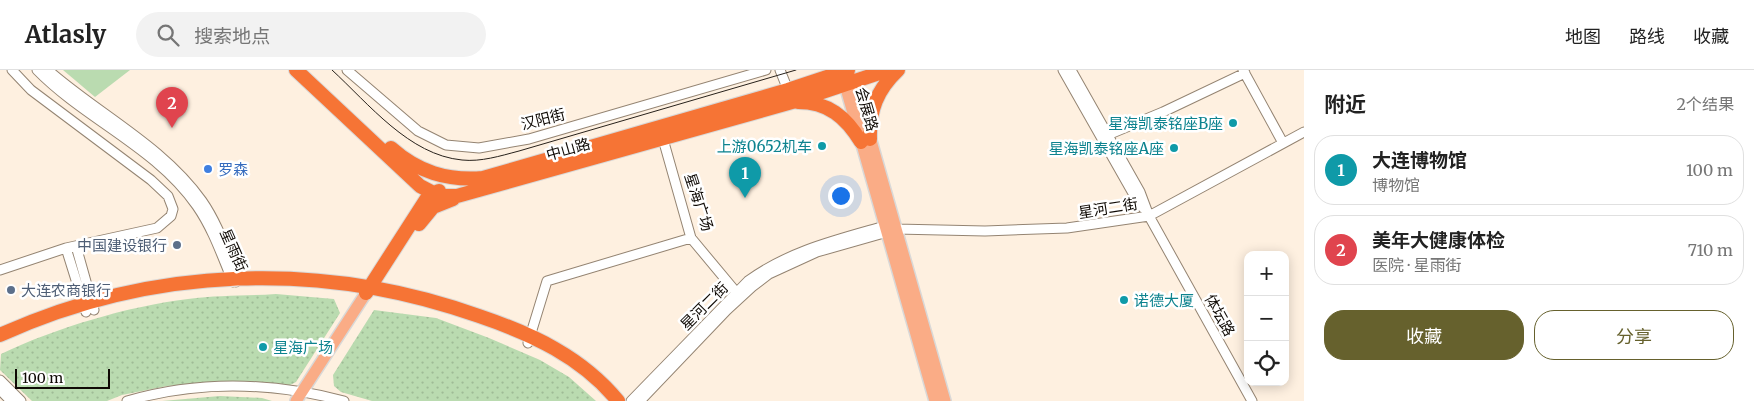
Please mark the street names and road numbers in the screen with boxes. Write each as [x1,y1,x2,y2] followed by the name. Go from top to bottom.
[852,85,882,133] street label: 会展路
[519,104,567,134] street label: 汉阳街
[544,134,592,164] street label: 中山路
[681,171,717,233] street label: 星海广场
[1077,194,1139,222] street label: 星河二街
[216,226,252,274] street label: 星雨街
[676,278,732,334] street label: 星河二街
[1201,291,1239,339] street label: 体坛路

